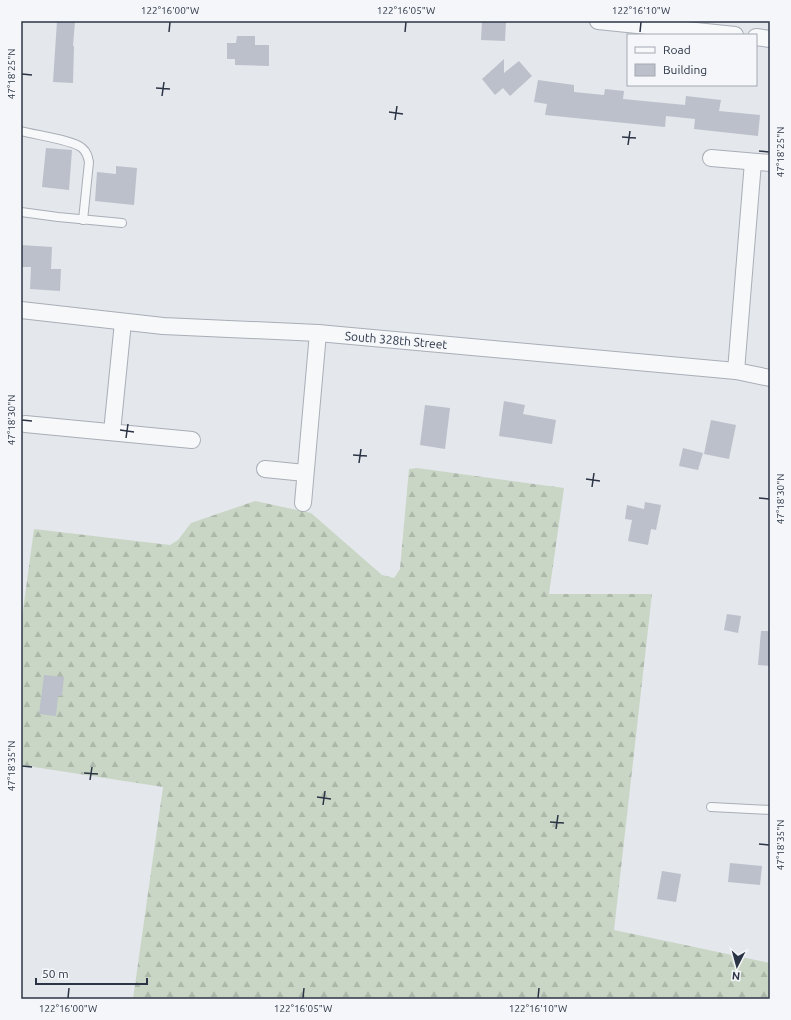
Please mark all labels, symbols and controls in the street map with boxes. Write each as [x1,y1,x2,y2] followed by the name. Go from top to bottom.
[141,5,199,16] text: 122°16'00"W
[377,5,435,16] text: 122°16'05"W
[612,5,670,16] text: 122°16'10"W
[627,34,757,86] legend
[663,43,691,56] text: Road
[6,49,17,99] text: 47°18'25"N
[663,63,707,76] text: Building
[775,127,786,177] text: 47°18'25"N
[344,329,448,351] street label: South 328th Street
[6,395,17,445] text: 47°18'30"N
[775,474,786,524] text: 47°18'30"N
[6,741,17,791] text: 47°18'35"N
[775,820,786,870] text: 47°18'35"N
[717,946,757,986] north arrow
[36,960,147,986] scale bar
[42,967,69,980] text: 50 m
[731,970,741,982] text: N
[39,1003,97,1014] text: 122°16'00"W
[274,1003,332,1014] text: 122°16'05"W
[509,1003,567,1014] text: 122°16'10"W

